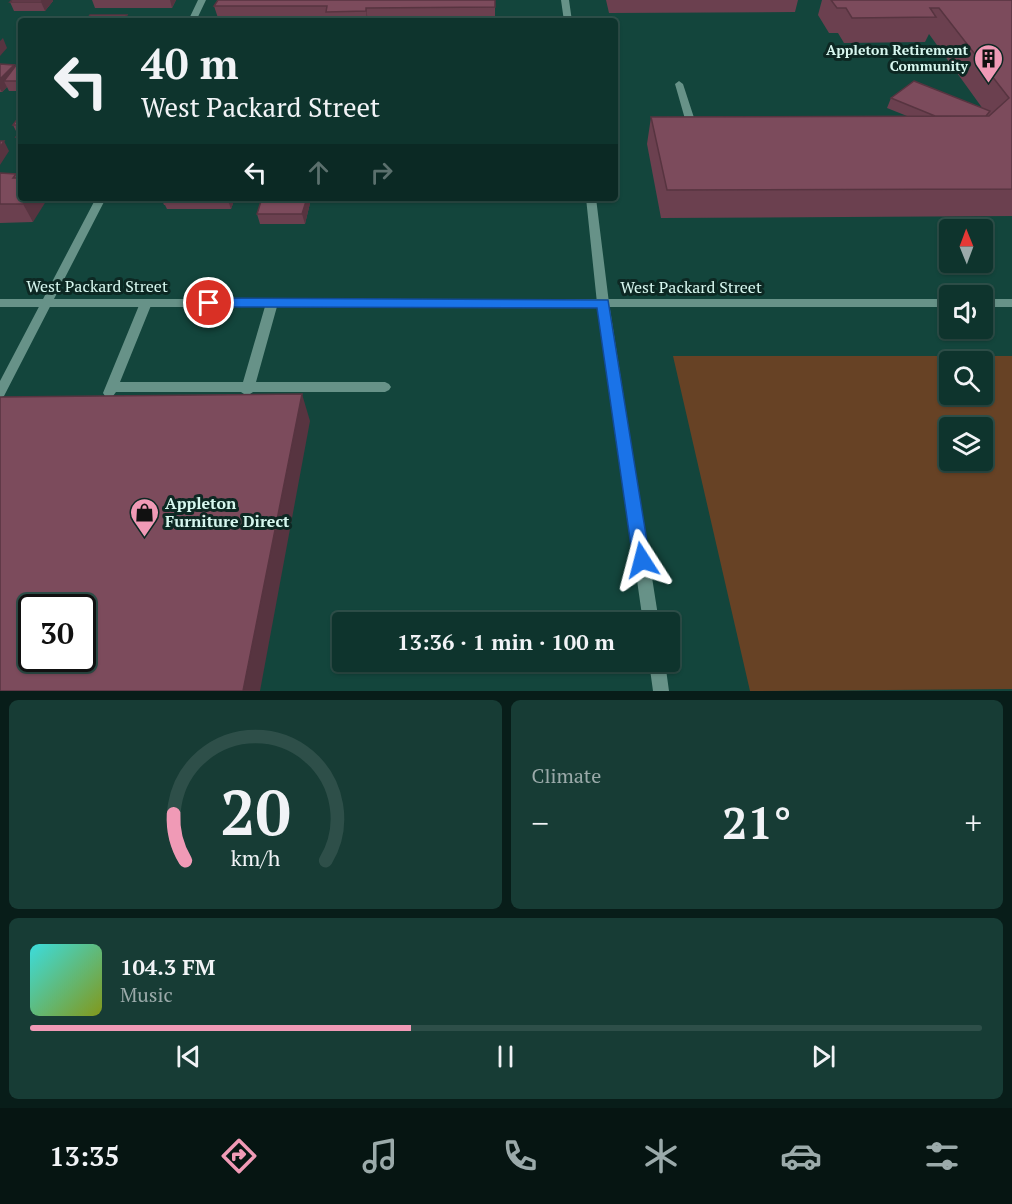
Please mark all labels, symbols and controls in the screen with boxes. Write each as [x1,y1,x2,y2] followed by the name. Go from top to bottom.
[141,35,239,91] text: 40 m
[826,40,969,75] place label: Appleton Retirement Community
[42,42,120,120] icon: left
[973,42,1005,84] building icon: Appleton Retirement Community
[141,89,380,125] text: West Packard Street
[239,156,272,189] icon: left
[302,156,335,189] icon: ahead
[365,156,398,189] icon: right
[939,219,993,273] north arrow
[939,219,993,471] map controls
[26,275,168,297] street label: West Packard Street
[620,276,762,298] street label: West Packard Street
[183,277,234,328] pin
[939,285,993,339] button: sound
[192,286,225,319] icon: arrive
[939,351,993,405] button: search
[939,417,993,471] button: layers
[165,492,290,532] place label: Appleton Furniture Direct
[128,496,160,538] shop icon: Appleton Furniture Direct
[610,528,674,592] position arrow
[18,594,96,672] speed limit sign: 30
[397,627,615,656] text: 13:36 · 1 min · 100 m
[532,762,601,789] text: Climate
[220,770,291,853] text: 20
[722,792,791,852] text: 21°
[532,801,549,844] text: −
[964,801,982,844] text: +
[230,845,280,873] text: km/h
[120,952,215,981] text: 104.3 FM
[120,981,173,1008] text: Music
[172,1040,205,1073] icon: previous
[489,1040,522,1073] icon: pause
[807,1040,840,1073] icon: next
[218,1135,260,1177] icon: directions
[359,1135,401,1177] icon: music
[499,1135,541,1177] icon: phone
[640,1135,682,1177] icon: climate
[780,1135,822,1177] icon: car
[921,1135,963,1177] icon: filters
[49,1138,120,1174] text: 13:35

